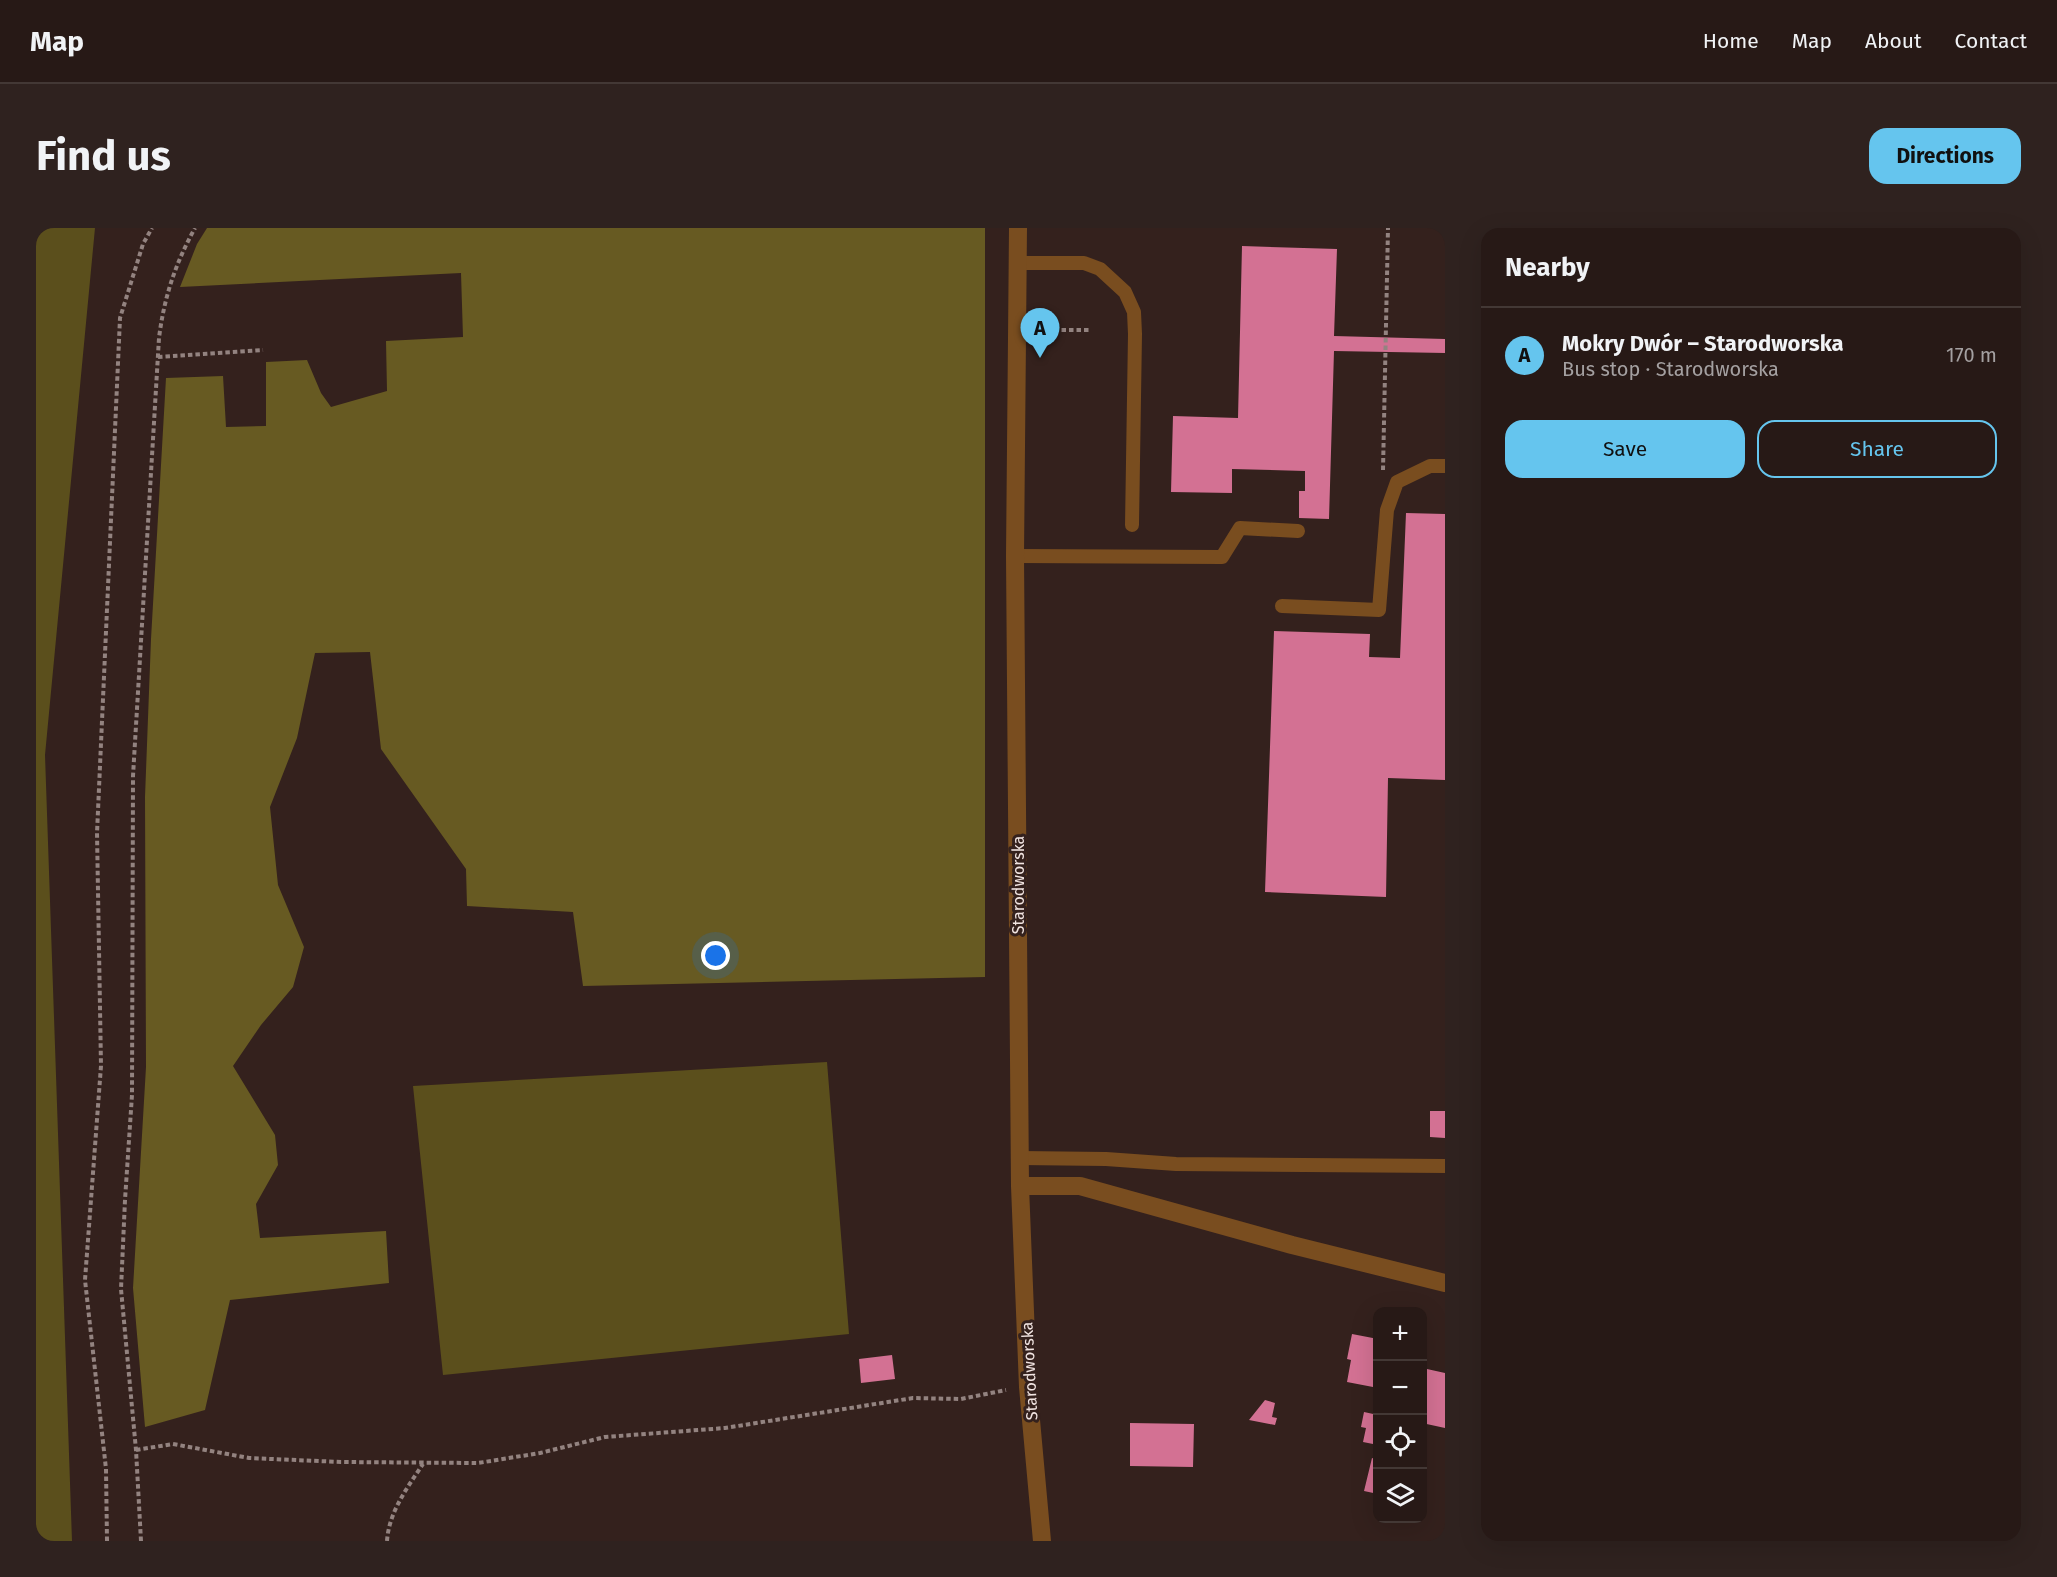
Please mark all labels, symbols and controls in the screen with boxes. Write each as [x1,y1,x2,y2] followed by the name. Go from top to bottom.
[30,25,84,58] text: Map
[1703,28,1759,54] text: Home
[1792,28,1832,54] text: Map
[1865,28,1922,54] text: About
[1955,28,2027,54] text: Contact
[1869,128,2021,184] button: Directions
[36,131,171,181] text: Find us
[1505,252,1590,283] text: Nearby
[1020,308,1060,358] pin: A
[1562,330,1844,357] text: Mokry Dwór – Starodworska
[1519,343,1530,367] text: A
[1946,343,1997,367] text: 170 m
[1562,357,1779,381] text: Bus stop · Starodworska
[1505,420,1745,478] button: Save
[1757,420,1997,478] button: Share
[1009,836,1028,934] street label: Starodworska
[701,941,730,970] your location
[1373,1307,1427,1523] map controls
[1373,1307,1427,1361] button: +
[1017,1321,1042,1421] street label: Starodworska
[1373,1361,1427,1415] button: −
[1373,1415,1427,1469] button: locate
[1373,1469,1427,1523] button: layers

